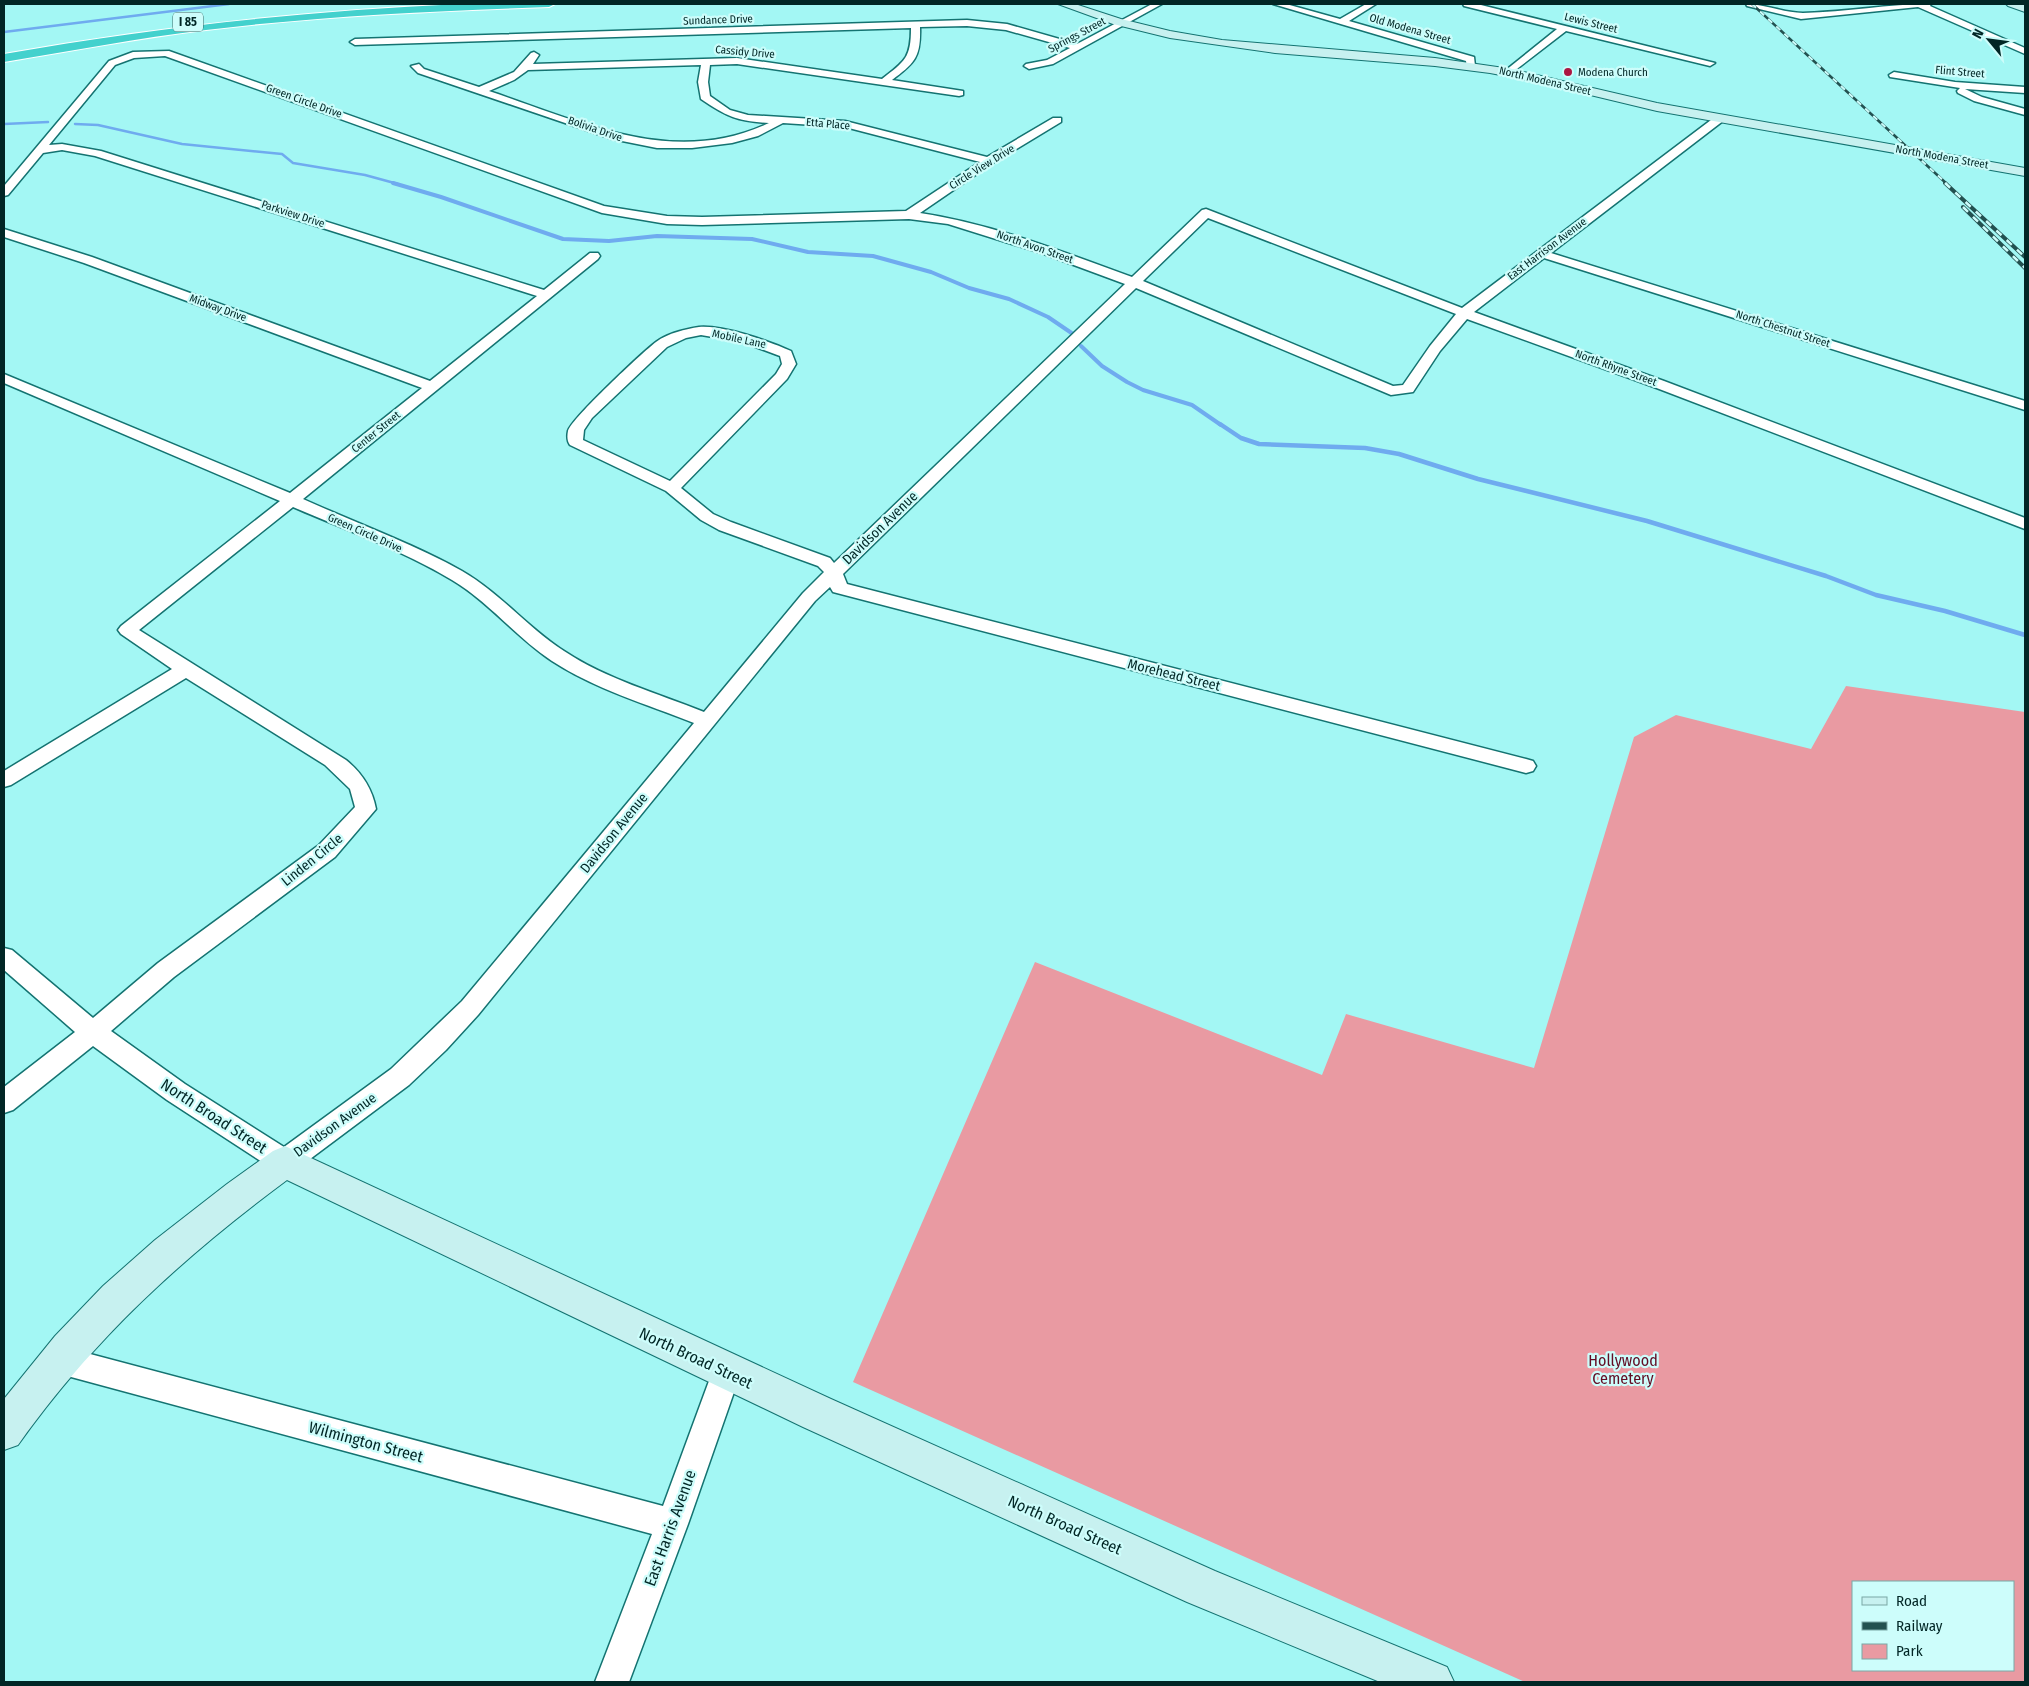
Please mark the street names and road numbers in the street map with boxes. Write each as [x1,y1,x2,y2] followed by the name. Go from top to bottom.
[1563,10,1619,36] street label: Lewis Street
[1368,11,1453,47] street label: Old Modena Street
[683,12,753,28] street label: Sundance Drive
[173,13,203,32] road number: I 85
[1046,14,1108,56] street label: Springs Street
[715,43,775,61] street label: Cassidy Drive
[1935,63,1986,81] street label: Flint Street
[1498,64,1593,98] street label: North Modena Street
[264,81,344,121] street label: Green Circle Drive
[566,114,624,144] street label: Bolivia Drive
[806,116,850,132] street label: Etta Place
[947,142,1017,192] street label: Circle View Drive
[1895,142,1990,172] street label: North Modena Street
[260,198,326,230] street label: Parkview Drive
[1505,215,1589,283] street label: East Harrison Avenue
[995,228,1075,266] street label: North Avon Street
[188,292,248,324] street label: Midway Drive
[1734,308,1832,350] street label: North Chestnut Street
[711,327,767,351] street label: Mobile Lane
[1573,347,1659,389] street label: North Rhyne Street
[349,408,403,456] street label: Center Street
[839,488,921,568] street label: Davidson Avenue
[326,511,404,555] street label: Green Circle Drive
[1126,655,1223,695] street label: Morehead Street
[577,790,651,876] street label: Davidson Avenue
[278,830,346,890] street label: Linden Circle
[157,1075,271,1158] street label: North Broad Street
[290,1089,380,1161] street label: Davidson Avenue
[636,1323,756,1393] street label: North Broad Street
[307,1418,426,1467] street label: Wilmington Street
[640,1467,700,1589] street label: East Harris Avenue
[1005,1491,1126,1559] street label: North Broad Street

